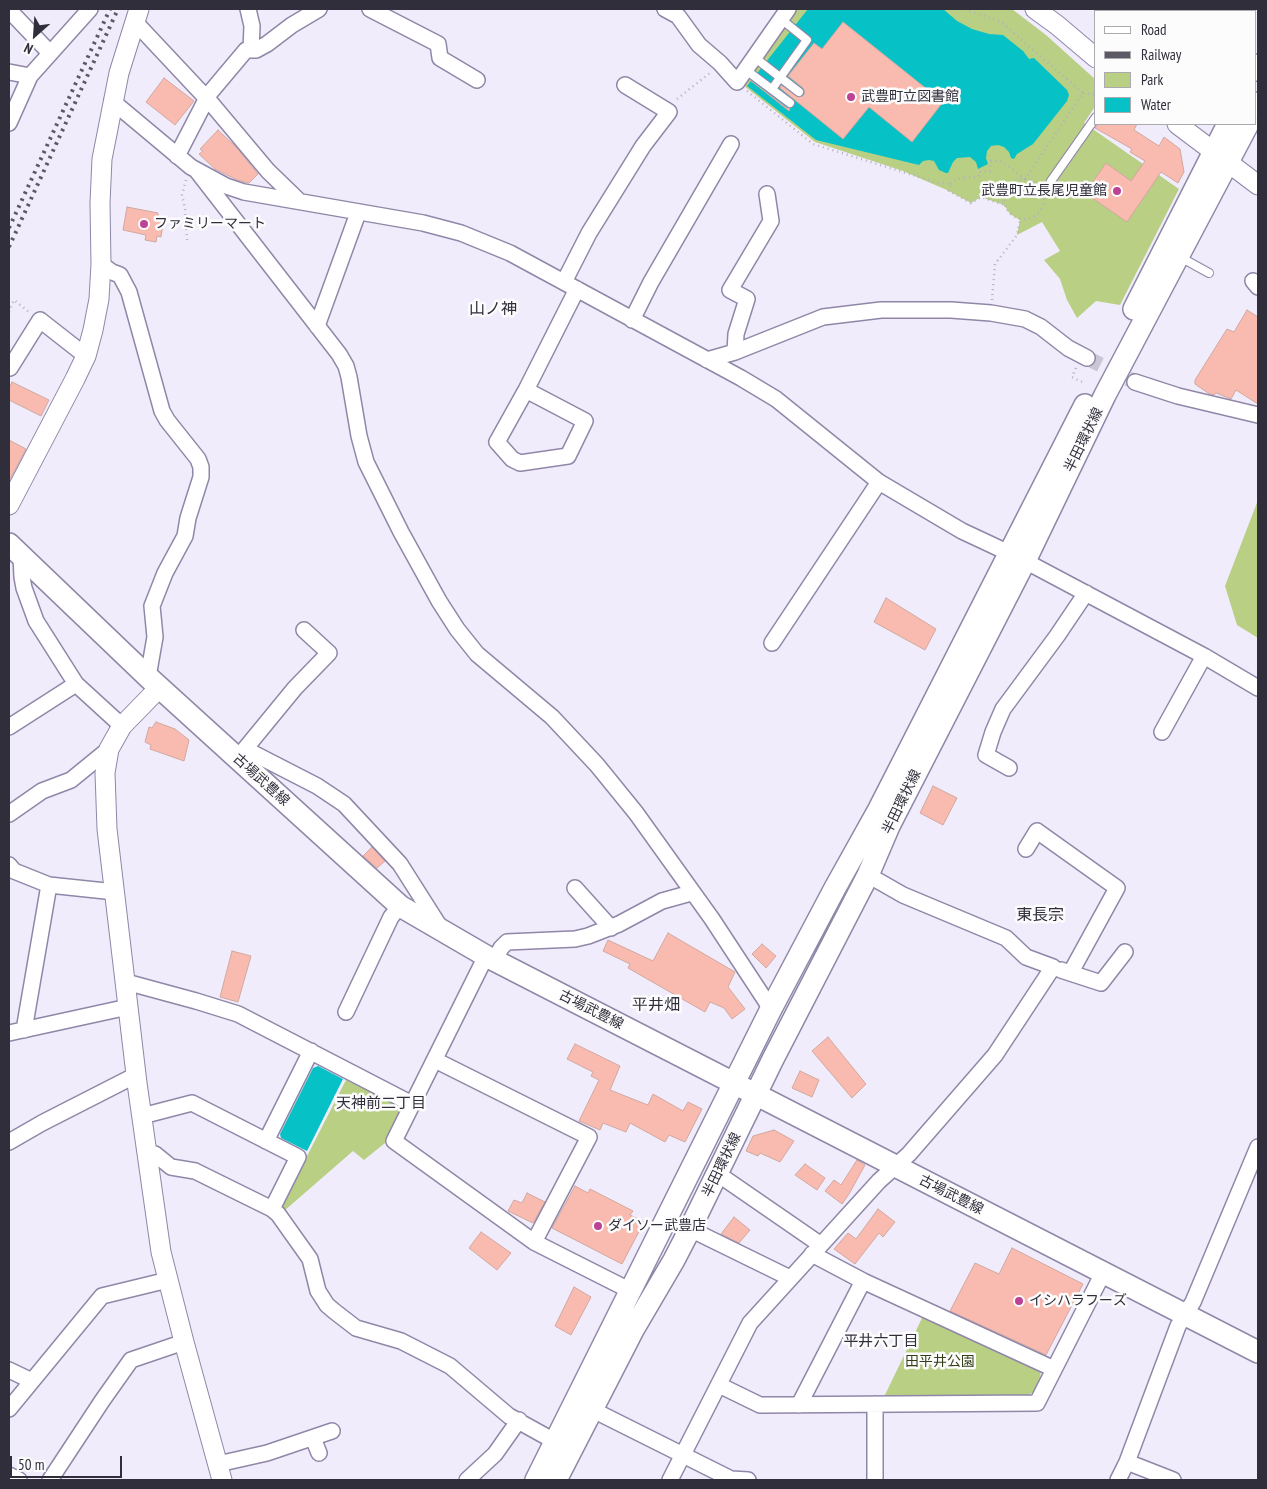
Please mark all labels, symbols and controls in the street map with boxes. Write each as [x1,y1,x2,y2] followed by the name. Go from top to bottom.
[10,10,60,60] north arrow
[1094,10,1257,125] legend
[1141,20,1167,39] text: Road
[21,39,36,58] text: N
[1141,45,1181,64] text: Railway
[1141,70,1163,89] text: Park
[861,89,959,105] place label: 武豊町立図書館
[845,91,857,103] marker: 武豊町立図書館
[1141,95,1171,114] text: Water
[981,183,1107,199] place label: 武豊町立長尾児童館
[1111,185,1123,197] marker: 武豊町立長尾児童館
[154,216,266,232] place label: ファミリーマート
[138,218,150,230] marker: ファミリーマート
[469,299,517,319] district label: 山ノ神
[1061,405,1107,475] street label: 半田環状線
[229,750,293,810] street label: 古場武豊線
[879,767,925,837] street label: 半田環状線
[1016,905,1064,925] district label: 東長宗
[556,987,626,1033] street label: 古場武豊線
[632,995,680,1015] district label: 平井畑
[336,1095,426,1113] district label: 天神前二丁目
[699,1130,745,1200] street label: 半田環状線
[916,1172,986,1218] street label: 古場武豊線
[608,1218,706,1234] place label: ダイソー武豊店
[592,1220,604,1232] marker: ダイソー武豊店
[1029,1293,1127,1309] place label: イシハラフーズ
[1013,1295,1025,1307] marker: イシハラフーズ
[844,1333,918,1351] district label: 平井六丁目
[905,1354,975,1370] park label: 田平井公園
[12,1446,125,1478] scale bar
[18,1455,44,1474] text: 50 m

